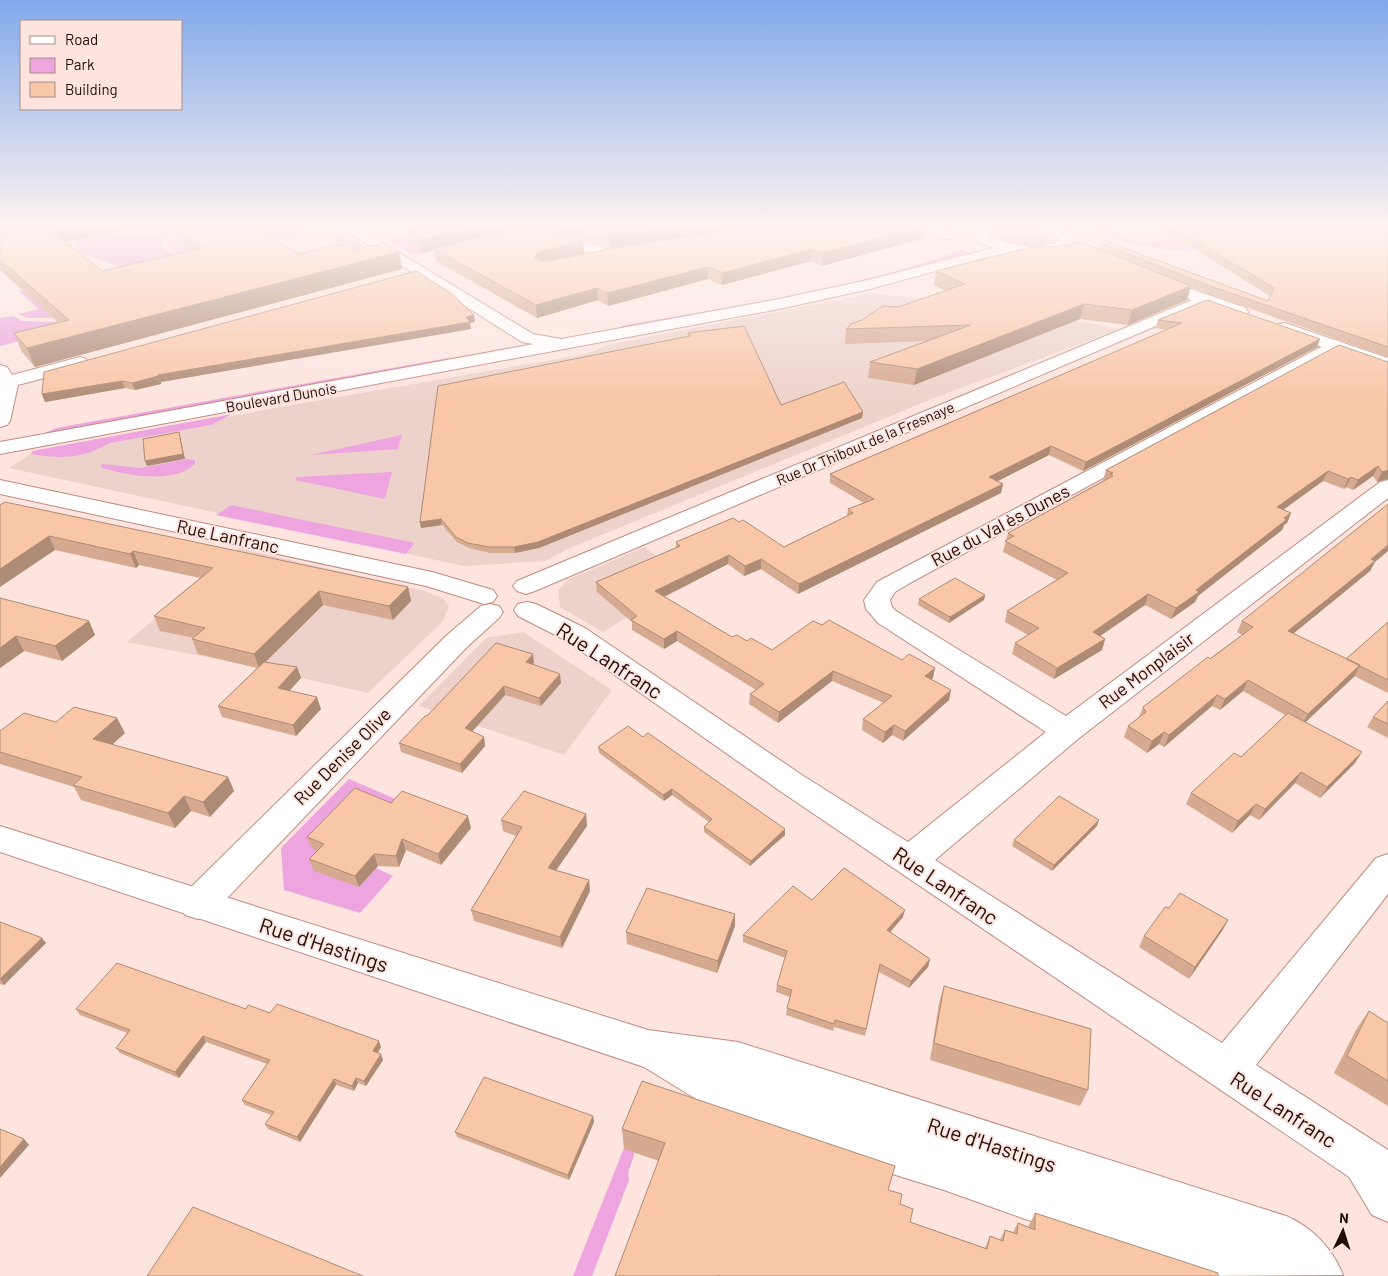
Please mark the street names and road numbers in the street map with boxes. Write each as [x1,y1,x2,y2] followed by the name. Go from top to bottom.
[224,378,338,416] street label: Boulevard Dunois
[773,397,957,489] street label: Rue Dr Thibout de la Fresnaye
[927,479,1073,571] street label: Rue du Val ès Dunes
[175,514,281,558] street label: Rue Lanfranc
[552,616,668,704] street label: Rue Lanfranc
[1094,627,1198,713] street label: Rue Monplaisir
[289,703,395,809] street label: Rue Denise Olive
[889,841,1003,929] street label: Rue Lanfranc
[257,911,391,977] street label: Rue d'Hastings
[1226,1065,1342,1153] street label: Rue Lanfranc
[925,1111,1059,1177] street label: Rue d'Hastings

